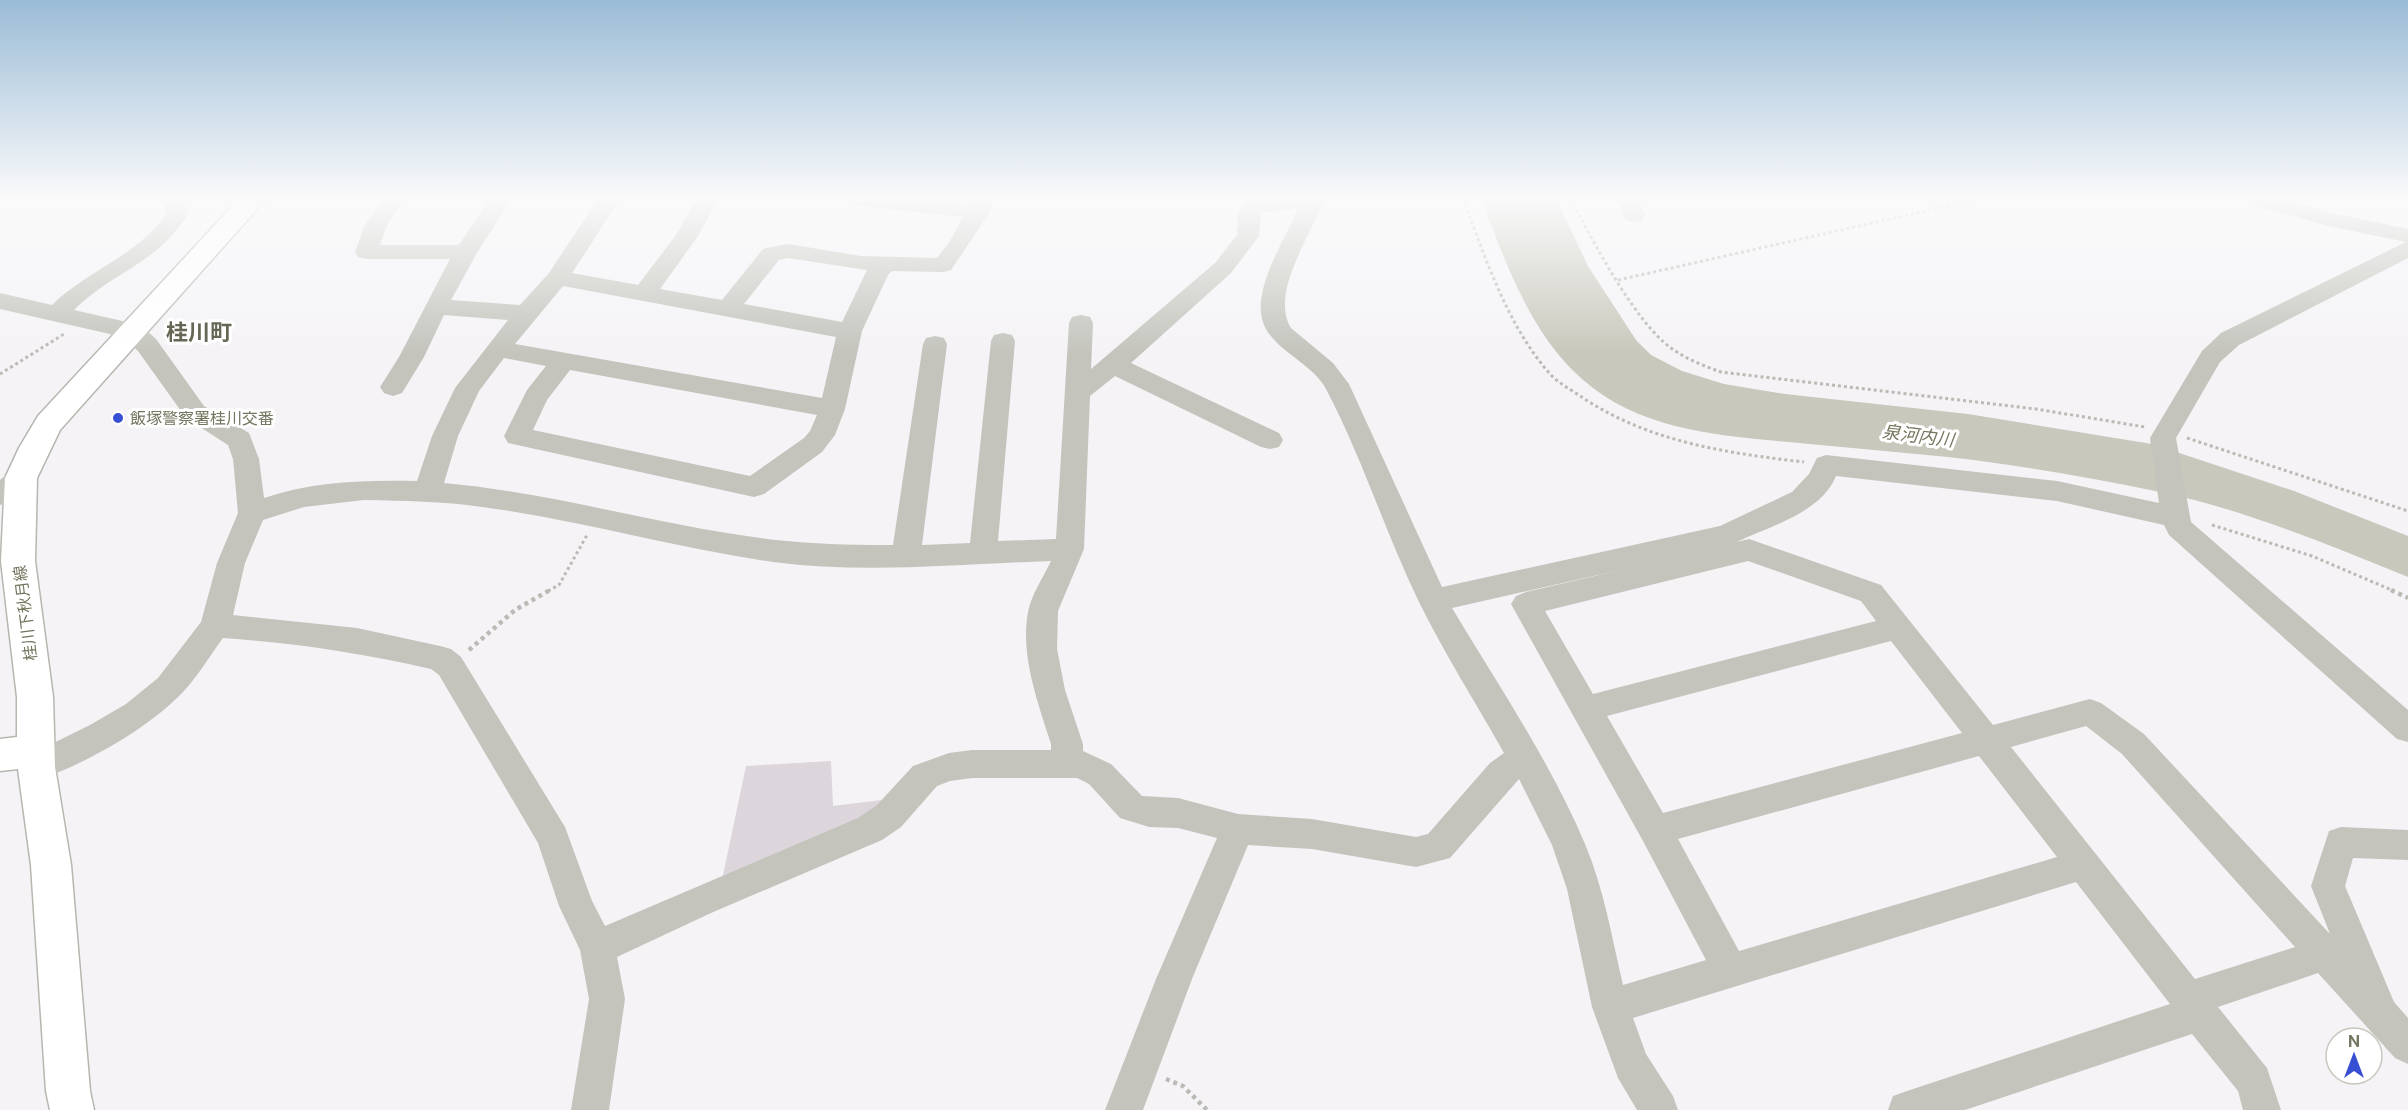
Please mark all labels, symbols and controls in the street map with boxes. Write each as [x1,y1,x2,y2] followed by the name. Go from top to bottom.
[166,319,232,345] district label: 桂川町
[130,409,274,428] place label: 飯塚警察署桂川交番
[111,411,125,425] marker: 飯塚警察署桂川交番
[1881,421,1957,451] water label: 泉河内川
[10,564,41,662] street label: 桂川下秋月線
[2324,1026,2384,1086] north arrow
[2348,1032,2360,1051] text: N

